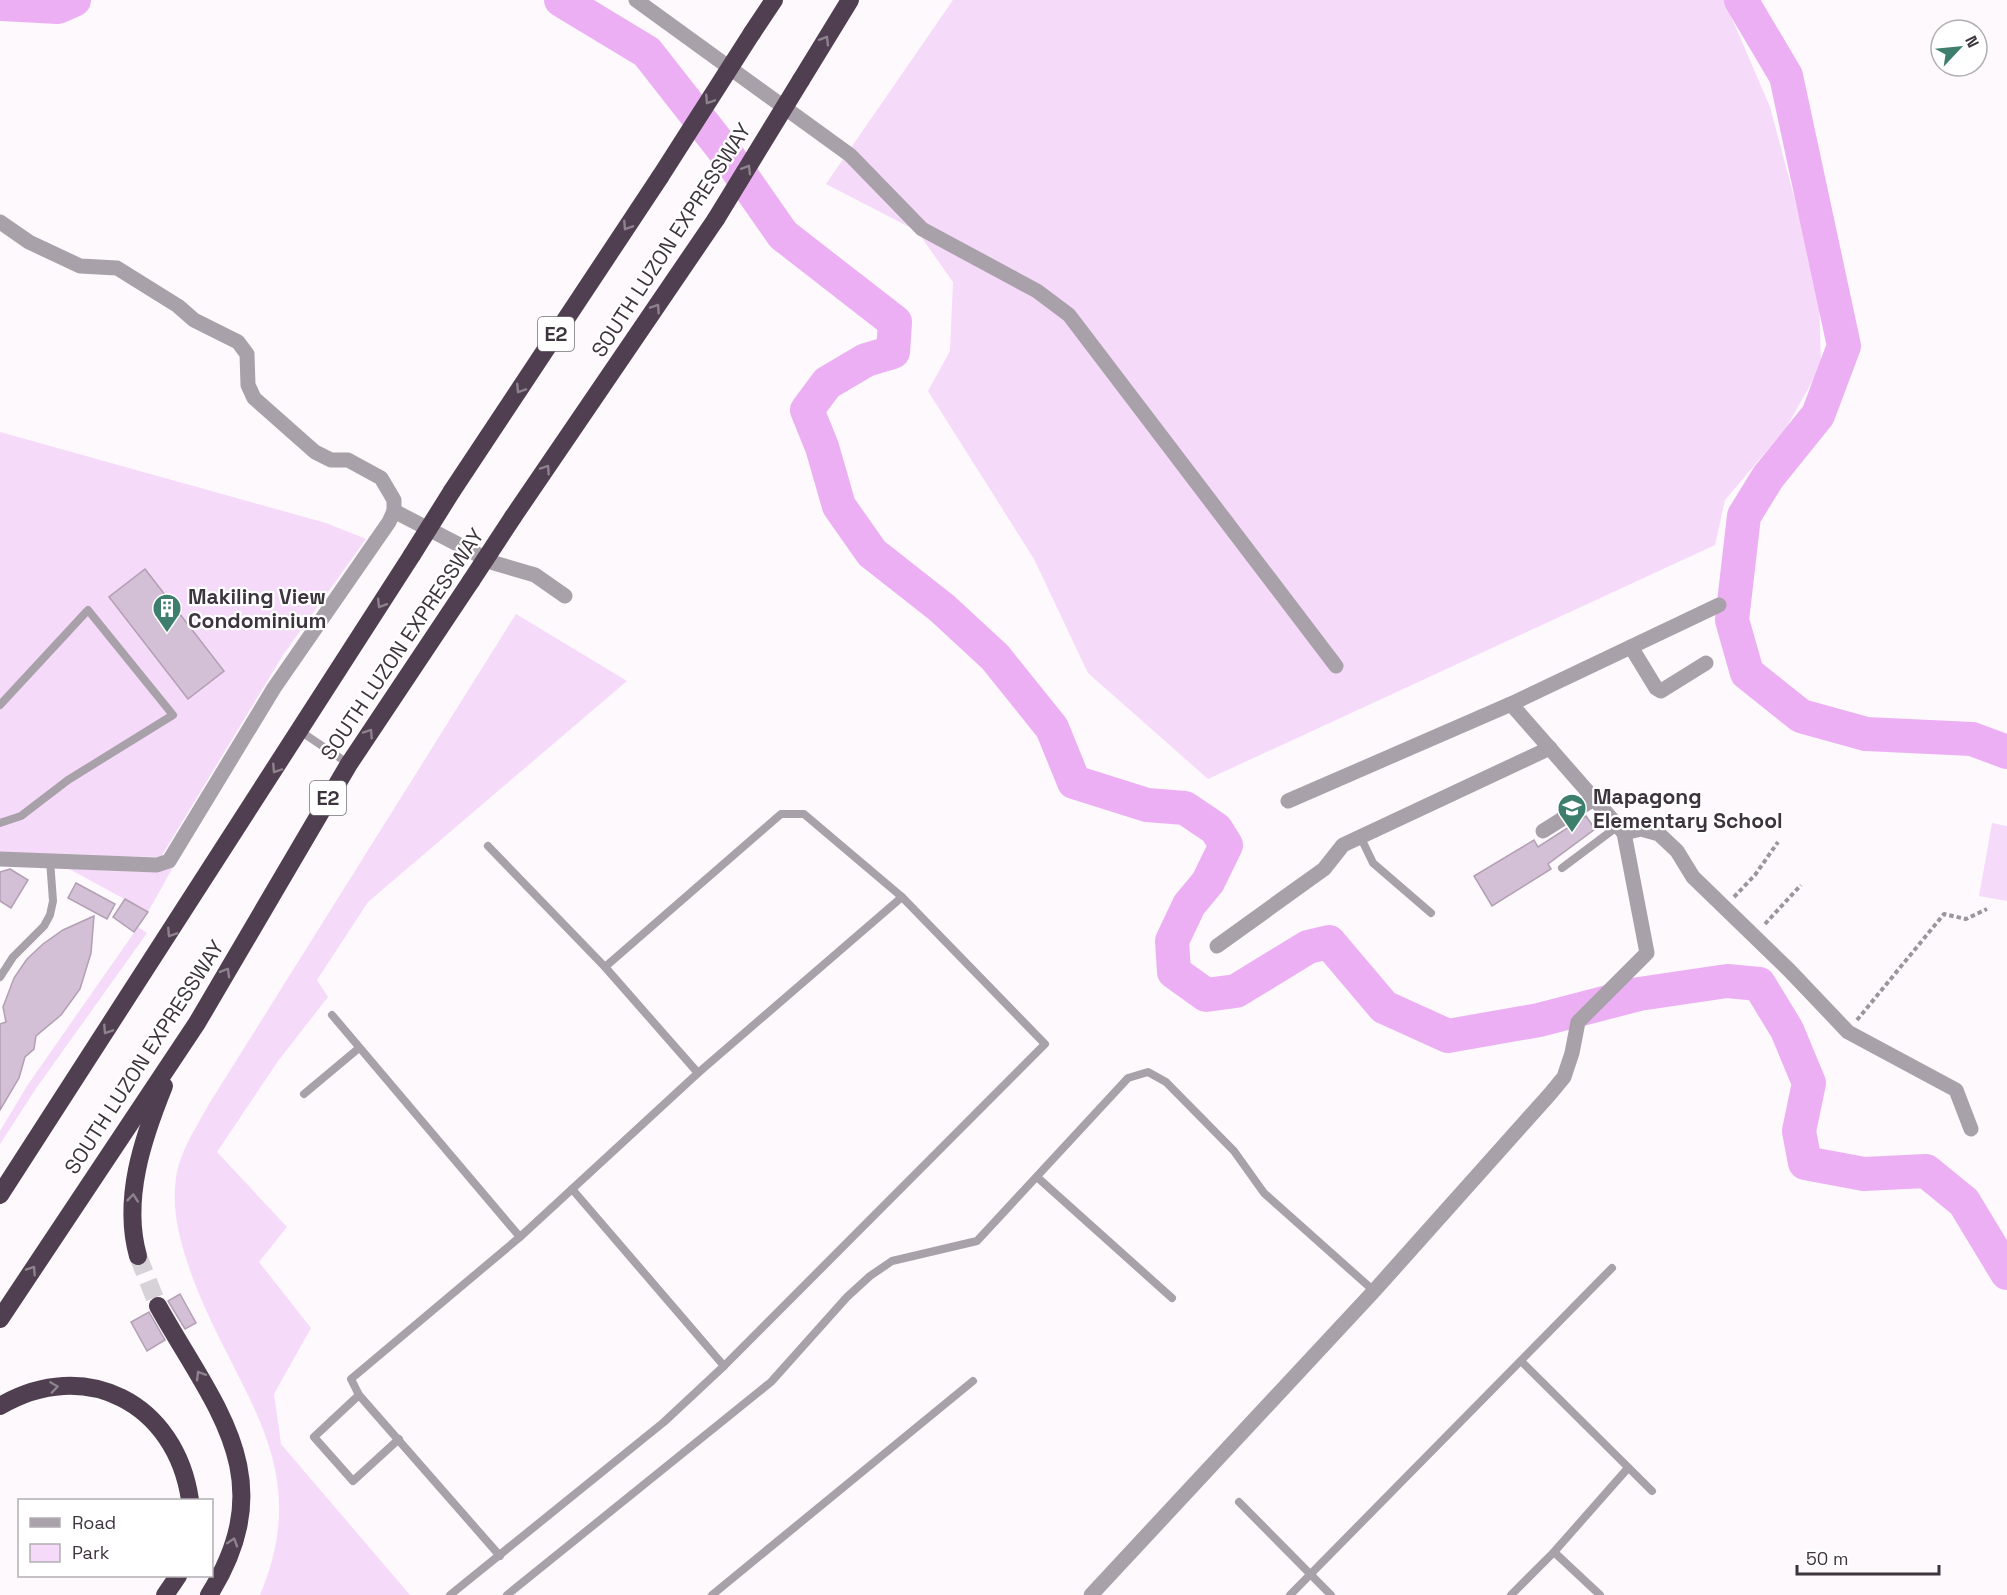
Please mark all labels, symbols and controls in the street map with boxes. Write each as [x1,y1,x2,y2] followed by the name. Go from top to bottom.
[1929,18,1989,78] north arrow
[1960,32,1984,51] text: N
[818,36,829,46] one-way arrow
[705,93,716,104] one-way arrow
[585,118,757,362] street label: SOUTH LUZON EXPRESSWAY
[739,165,751,175] one-way arrow
[623,219,634,230] one-way arrow
[649,303,660,314] one-way arrow
[538,317,574,351] road number: E2
[516,382,527,393] one-way arrow
[539,465,550,476] one-way arrow
[314,523,490,765] street label: SOUTH LUZON EXPRESSWAY
[188,583,326,634] place label: Makiling View Condominium
[151,592,183,634] building icon: Makiling View Condominium
[376,598,388,608] one-way arrow
[362,729,374,739] one-way arrow
[271,763,283,773] one-way arrow
[310,781,346,815] road number: E2
[1593,783,1783,834] place label: Mapagong Elementary School
[1556,792,1588,834] school or university icon: Mapagong Elementary School
[166,927,178,937] one-way arrow
[58,935,230,1179] street label: SOUTH LUZON EXPRESSWAY
[219,968,231,978] one-way arrow
[103,1023,114,1034] one-way arrow
[126,1193,139,1203] one-way arrow
[25,1266,37,1276] one-way arrow
[195,1371,207,1381] one-way arrow
[50,1381,59,1393] one-way arrow
[18,1499,213,1577] legend
[72,1511,116,1534] text: Road
[226,1537,238,1548] one-way arrow
[1797,1538,1940,1576] scale bar
[72,1541,110,1564] text: Park
[1806,1547,1848,1570] text: 50 m

